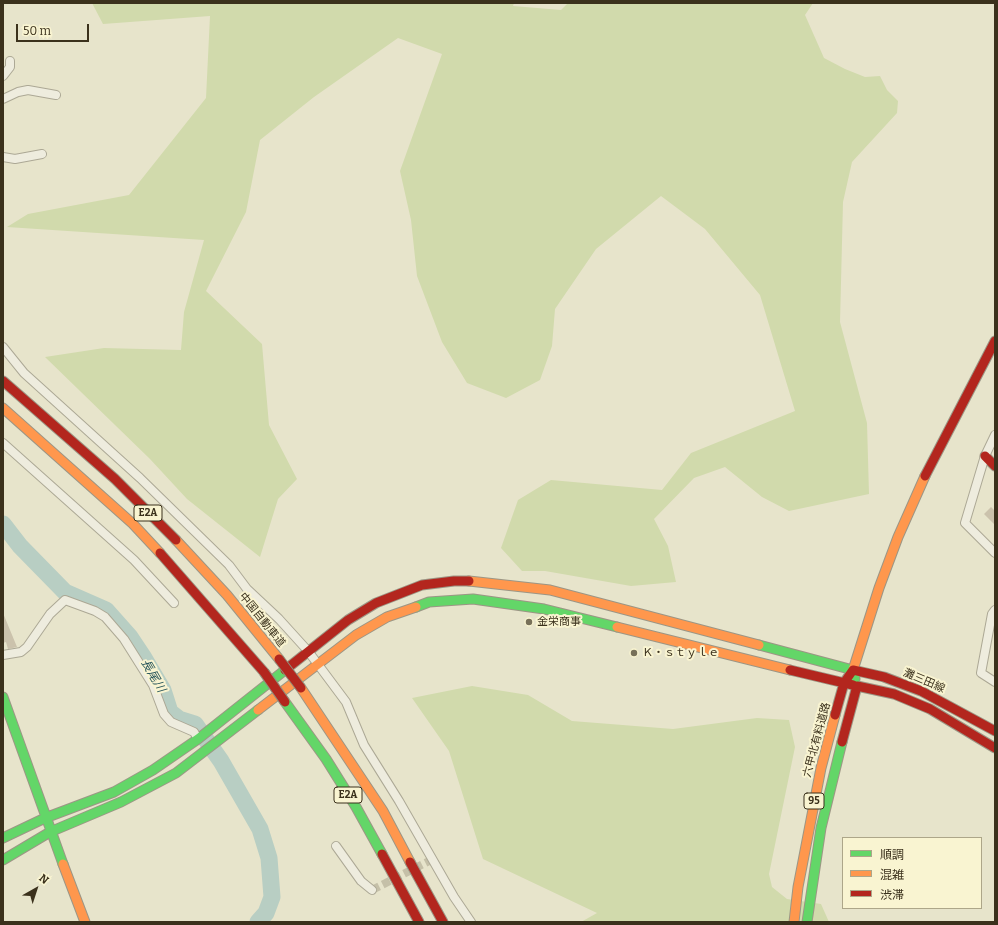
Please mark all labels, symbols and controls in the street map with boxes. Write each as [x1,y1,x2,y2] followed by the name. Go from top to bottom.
[18,16,91,42] scale bar
[23,24,51,38] text: 50 m
[134,505,162,521] road number: E2A
[236,590,288,650] street label: 中国自動車道
[537,615,581,629] place label: 金栄商事
[524,617,534,627] marker: 金栄商事
[642,646,719,660] place label: Ｋ・ｓｔｙｌｅ
[629,648,639,658] marker: Ｋ・ｓｔｙｌｅ
[138,657,168,695] water label: 長尾川
[901,666,947,696] street label: 灘三田線
[801,701,833,779] street label: 六甲北有料道路
[334,787,362,803] road number: E2A
[804,793,824,809] road number: 95
[842,837,982,909] legend
[880,848,904,862] text: 順調
[880,868,904,882] text: 混雑
[16,869,56,909] north arrow
[36,872,51,887] text: N
[880,888,904,902] text: 渋滞

